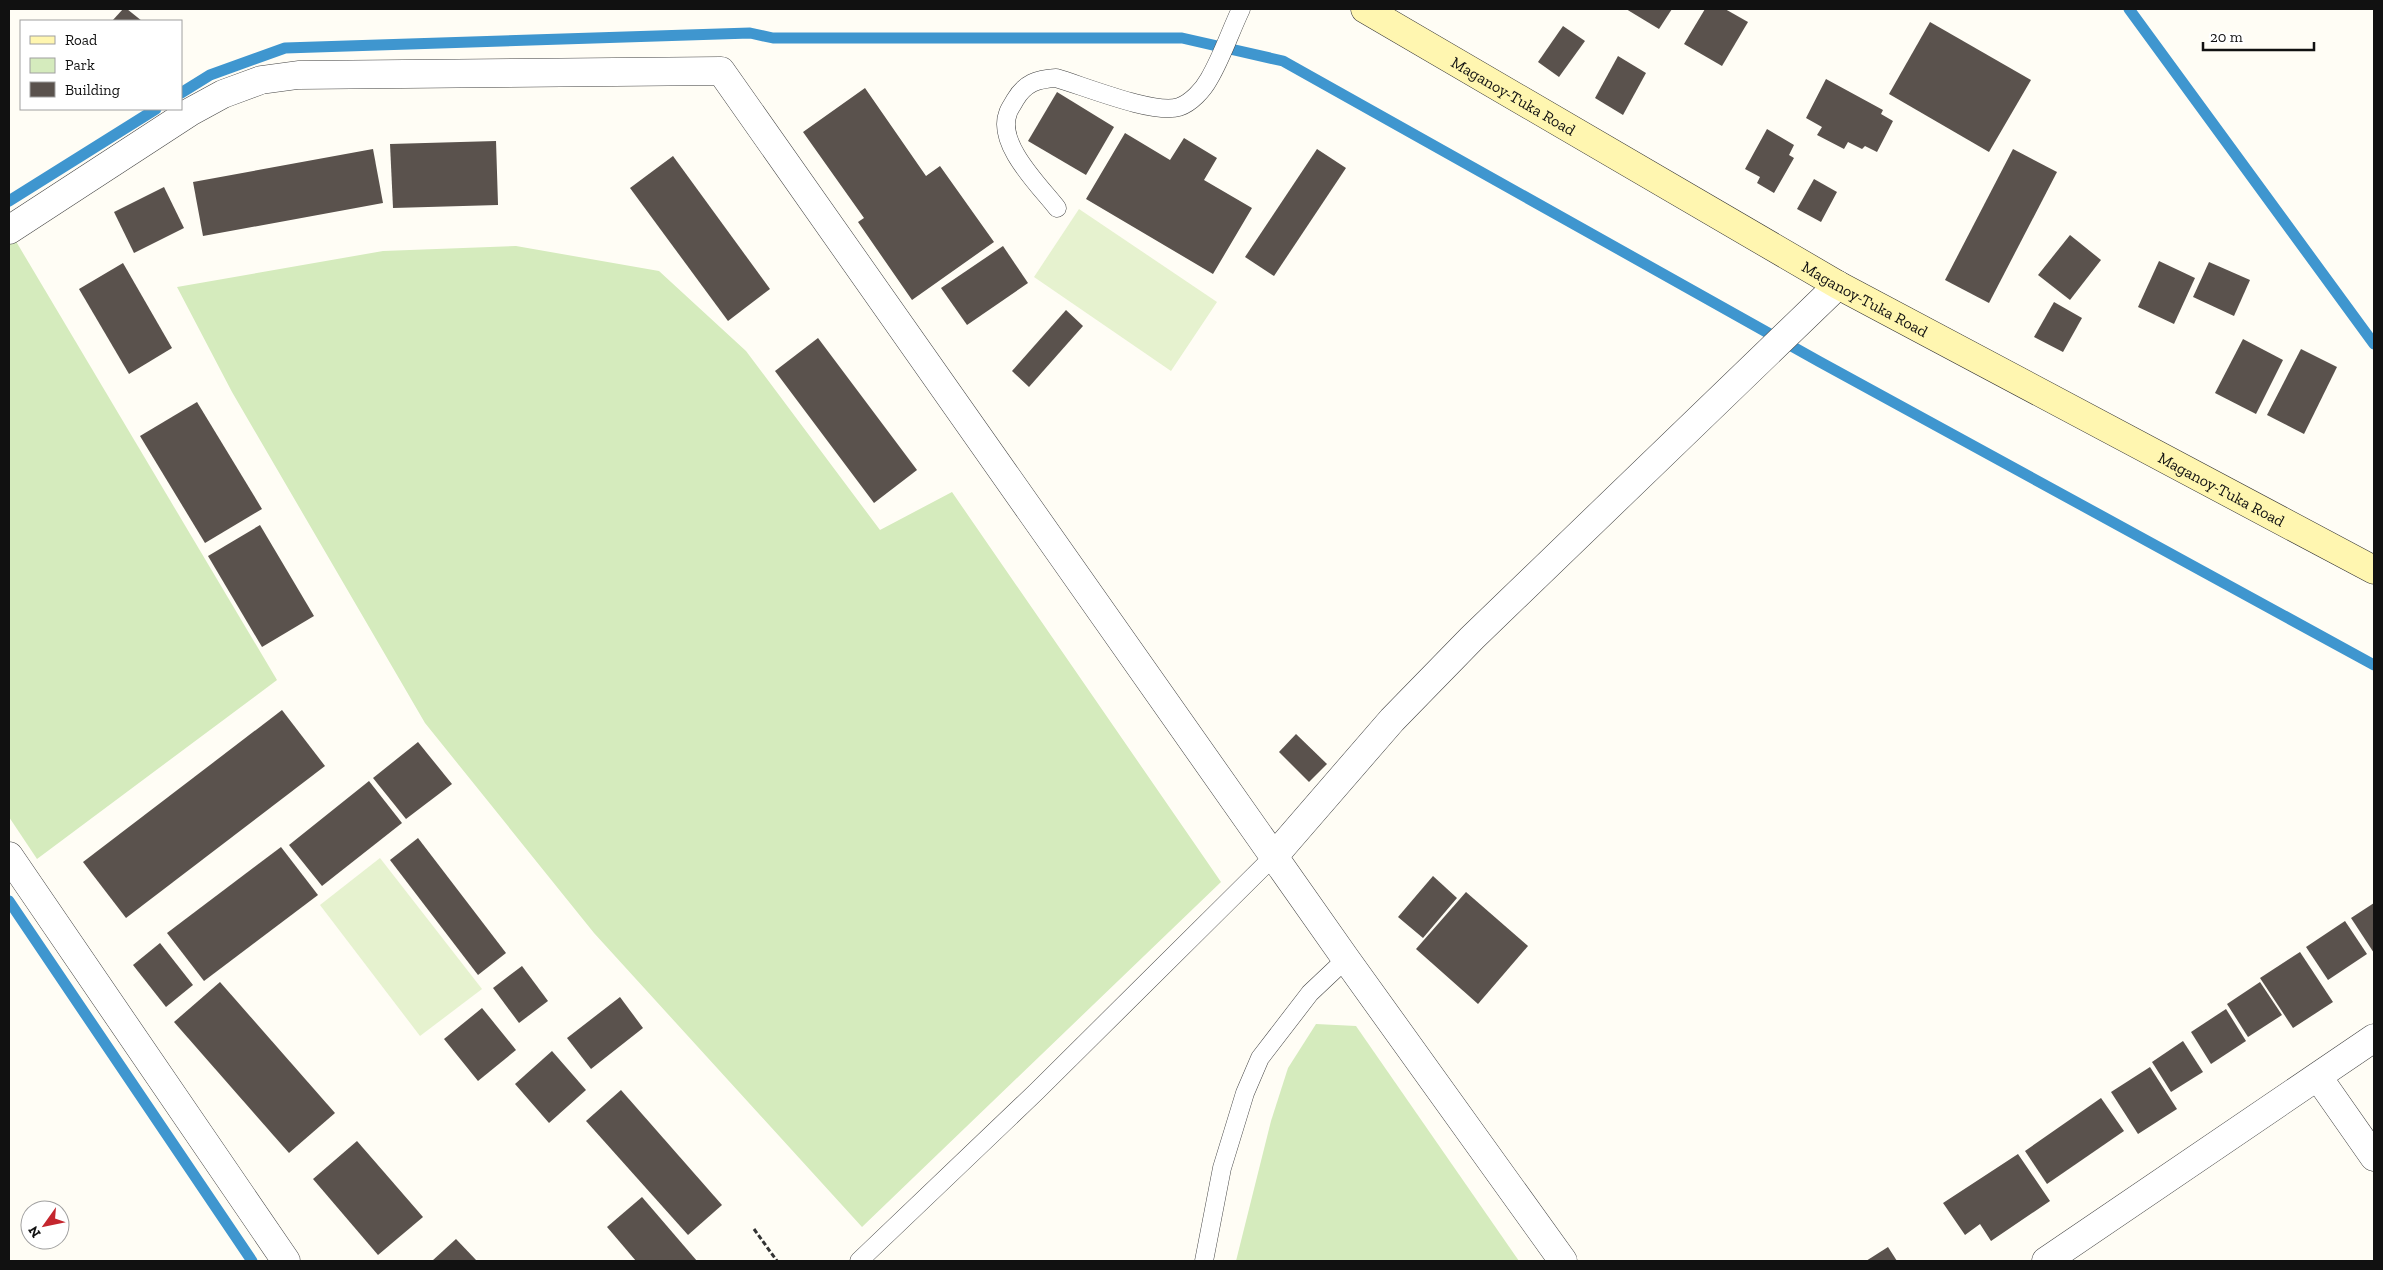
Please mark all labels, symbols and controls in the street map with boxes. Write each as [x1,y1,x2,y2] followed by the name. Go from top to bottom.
[20,20,182,110] legend
[2203,20,2314,52] scale bar
[2210,28,2243,46] text: 20 m
[65,31,98,49] text: Road
[1448,52,1579,140] street label: Maganoy-Tuka Road
[65,56,95,74] text: Park
[65,81,120,99] text: Building
[1798,257,1931,341] street label: Maganoy-Tuka Road
[2155,448,2288,531] street label: Maganoy-Tuka Road
[20,1200,70,1250] north arrow
[24,1222,45,1241] text: N

